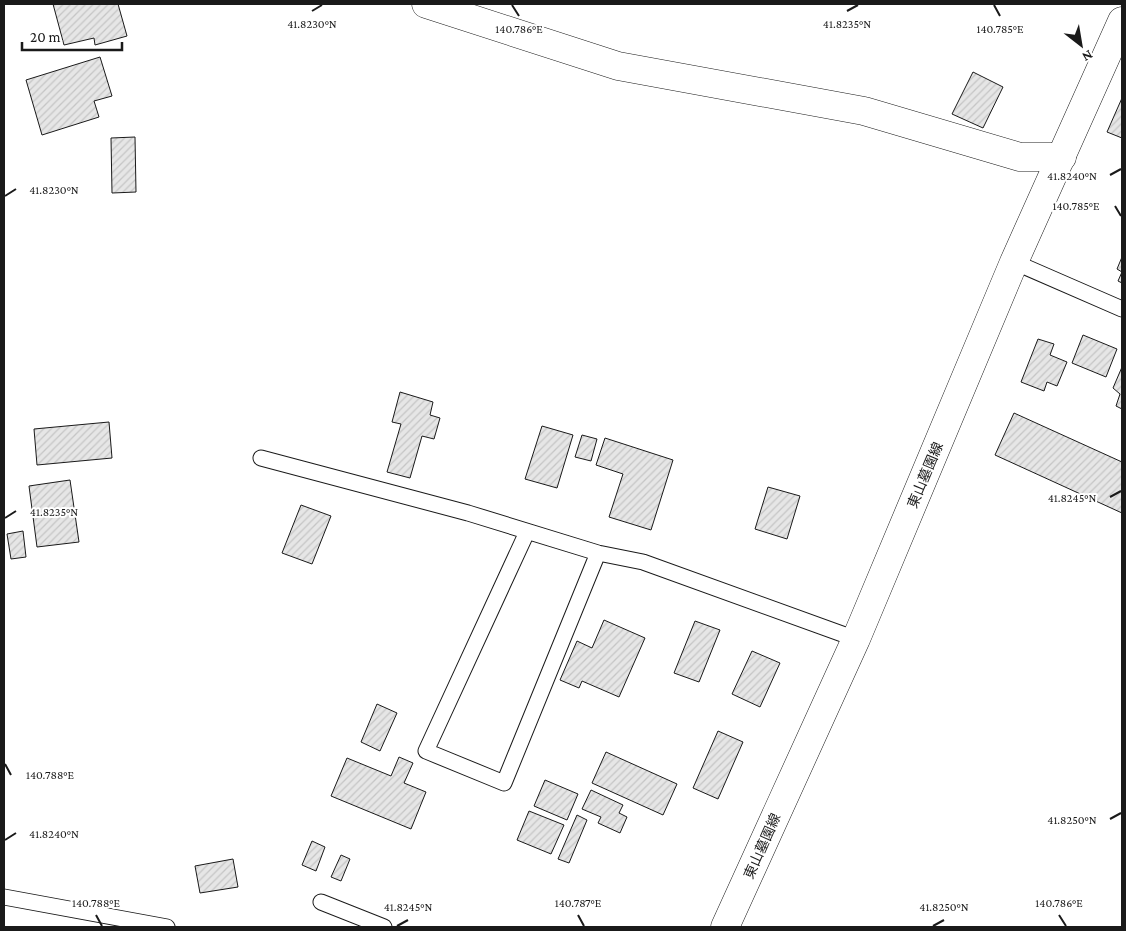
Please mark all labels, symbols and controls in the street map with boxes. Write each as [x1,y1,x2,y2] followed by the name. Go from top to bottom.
[287,17,337,31] text: 41.8230°N
[823,17,871,31] text: 41.8235°N
[22,20,122,52] scale bar
[1056,20,1106,70] north arrow
[495,22,543,36] text: 140.786°E
[976,22,1024,36] text: 140.785°E
[30,29,61,45] text: 20 m
[1079,47,1096,66] text: N
[1047,169,1097,183] text: 41.8240°N
[29,183,79,197] text: 41.8230°N
[1052,199,1100,213] text: 140.785°E
[904,440,946,510] street label: 東山墓園線
[1048,491,1096,505] text: 41.8245°N
[30,505,78,519] text: 41.8235°N
[26,768,74,782] text: 140.788°E
[740,811,784,881] street label: 東山墓園線
[1047,813,1097,827] text: 41.8250°N
[29,827,79,841] text: 41.8240°N
[72,896,120,910] text: 140.788°E
[555,896,602,910] text: 140.787°E
[1035,896,1083,910] text: 140.786°E
[384,900,432,914] text: 41.8245°N
[919,900,969,914] text: 41.8250°N

